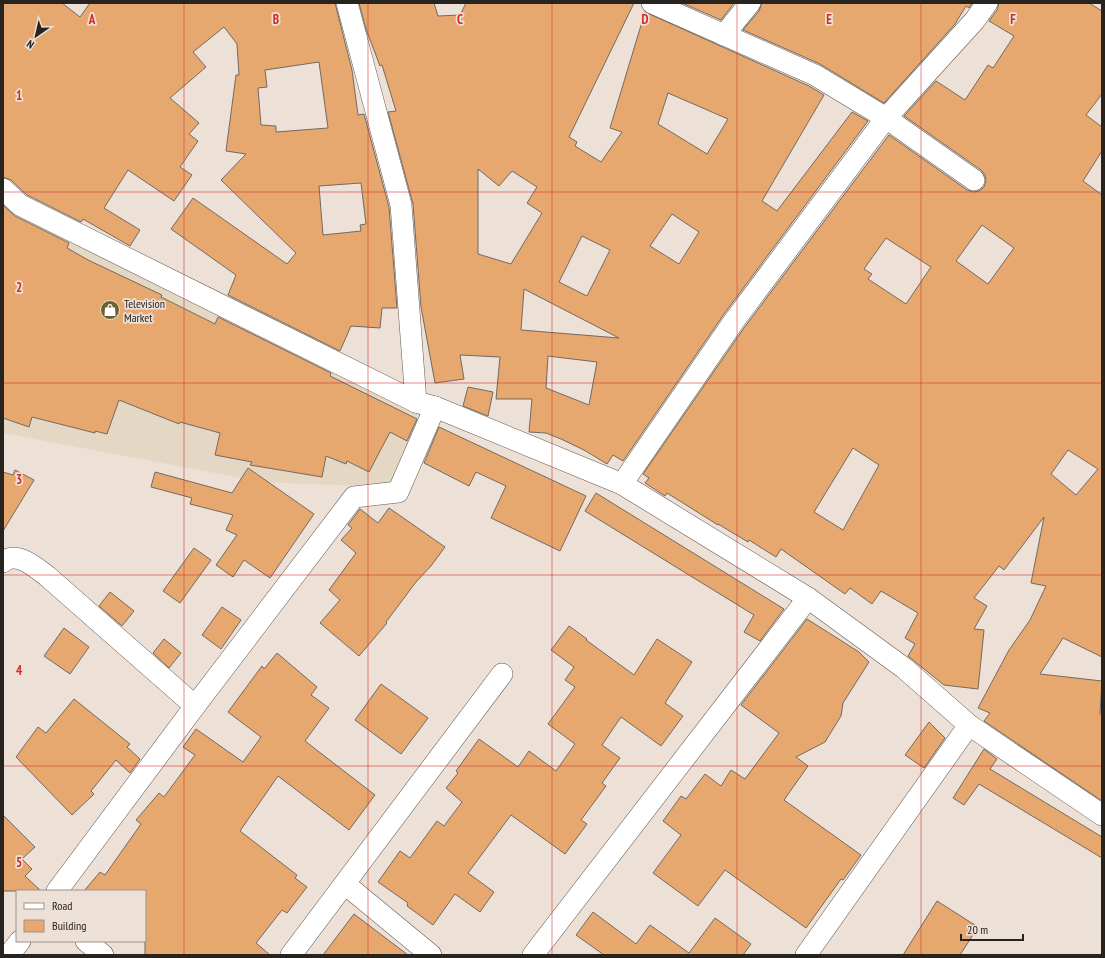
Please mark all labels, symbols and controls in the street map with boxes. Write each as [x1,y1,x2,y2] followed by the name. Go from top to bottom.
[88,11,96,28] text: A
[273,11,279,28] text: B
[457,11,463,28] text: C
[642,11,649,28] text: D
[826,11,832,28] text: E
[1010,11,1016,28] text: F
[16,16,56,56] north arrow
[24,37,37,52] text: N
[16,87,22,104] text: 1
[16,279,22,296] text: 2
[124,296,165,325] place label: Television Market
[99,299,121,321] shop icon: Television Market
[16,471,22,488] text: 3
[16,662,23,679] text: 4
[16,854,22,871] text: 5
[16,890,146,942] legend
[52,898,72,913] text: Road
[961,916,1023,942] scale bar
[52,918,87,933] text: Building
[967,922,988,937] text: 20 m

